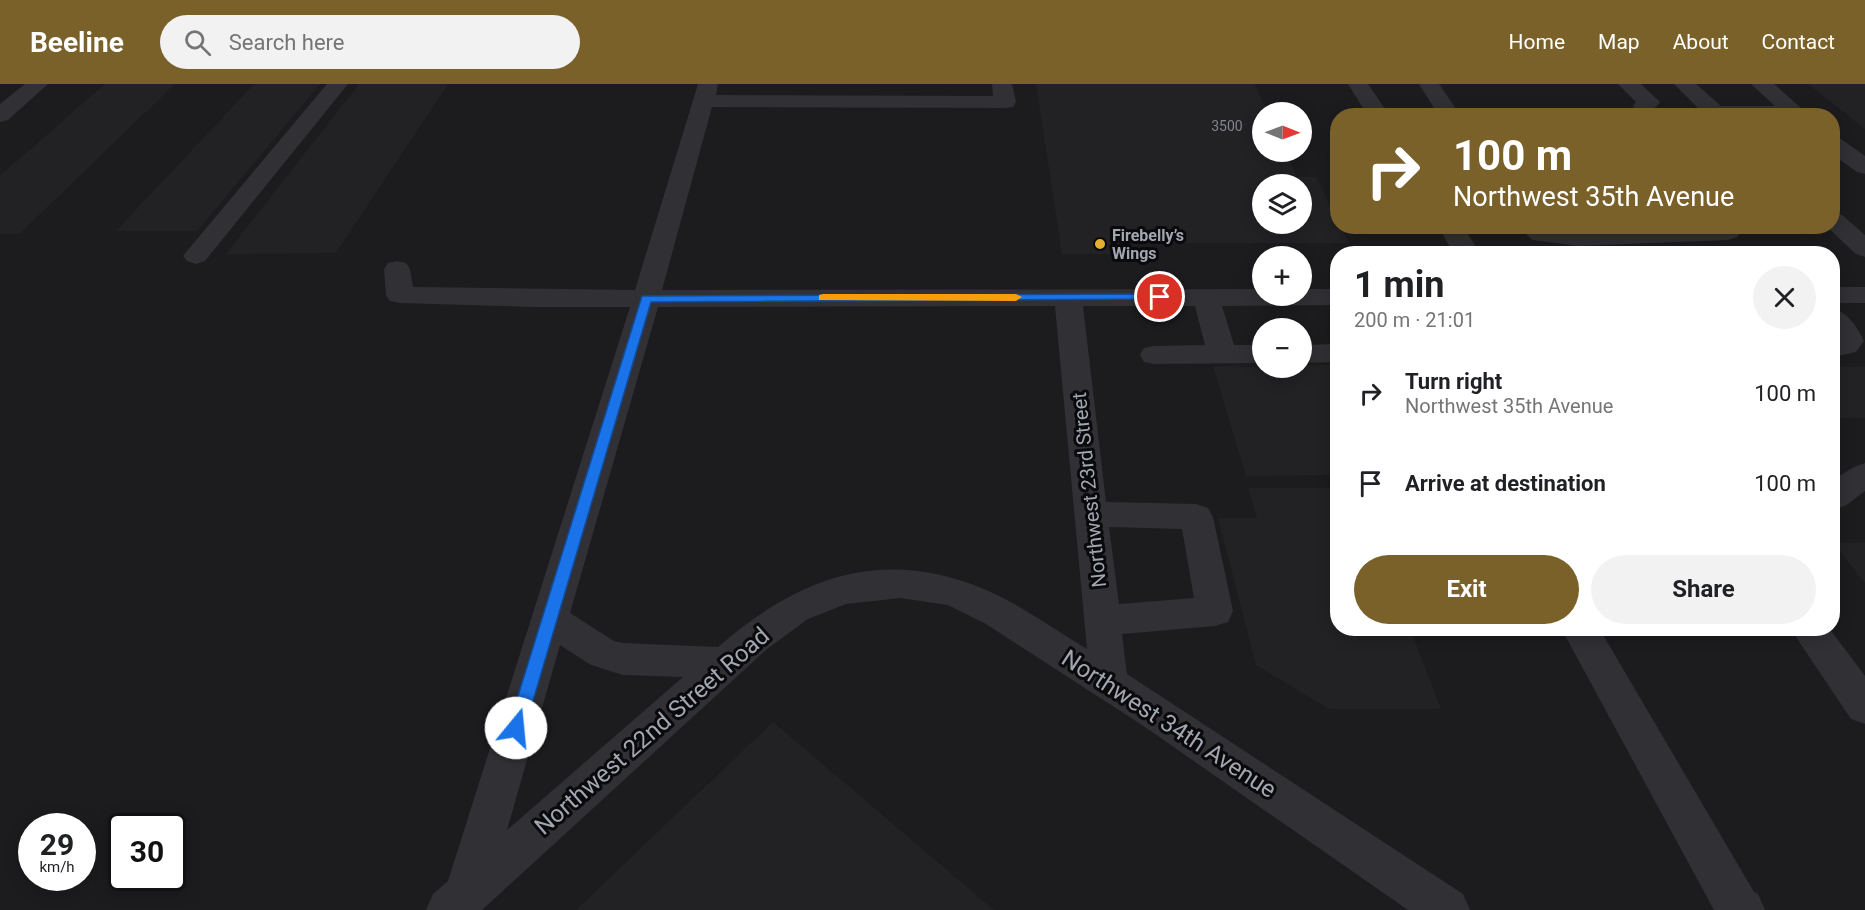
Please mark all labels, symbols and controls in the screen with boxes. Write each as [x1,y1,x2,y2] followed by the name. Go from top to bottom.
[160,15,580,69] search box
[30,26,124,59] text: Beeline
[181,26,214,59] icon: search
[229,30,345,55] text: Search here
[1509,30,1565,54] text: Home
[1598,30,1640,54] text: Map
[1673,30,1729,54] text: About
[1762,30,1835,54] text: Contact
[1252,102,1312,162] north arrow
[1252,102,1312,378] map controls
[1211,118,1243,134] house number: 3500
[1453,131,1572,180] text: 100 m
[1354,132,1432,210] icon: right
[1252,174,1312,234] button: layers
[1453,181,1734,213] text: Northwest 35th Avenue
[1112,226,1184,263] place label: Firebelly’s Wings
[1093,237,1107,251] marker: Firebelly’s Wings
[1252,246,1312,306] button: +
[1354,264,1445,306] text: 1 min
[1753,266,1816,329] button: close
[1134,271,1185,322] pin
[1143,280,1176,313] icon: arrive
[1354,308,1475,332] text: 200 m · 21:01
[1252,318,1312,378] button: −
[1405,369,1502,394] text: Turn right
[1354,377,1387,410] icon: right
[1754,381,1816,406] text: 100 m
[1067,391,1111,589] street label: Northwest 23rd Street
[1405,394,1613,418] text: Northwest 35th Avenue
[1354,467,1387,500] icon: arrive
[1405,471,1606,496] text: Arrive at destination
[1754,471,1816,496] text: 100 m
[1354,555,1579,624] button: Exit
[1591,555,1816,624] button: Share
[529,621,775,841] street label: Northwest 22nd Street Road
[1057,644,1281,804] street label: Northwest 34th Avenue
[484,696,548,760] position arrow
[108,813,186,891] speed limit sign: 30
[40,827,74,862] text: 29
[39,858,75,876] text: km/h

